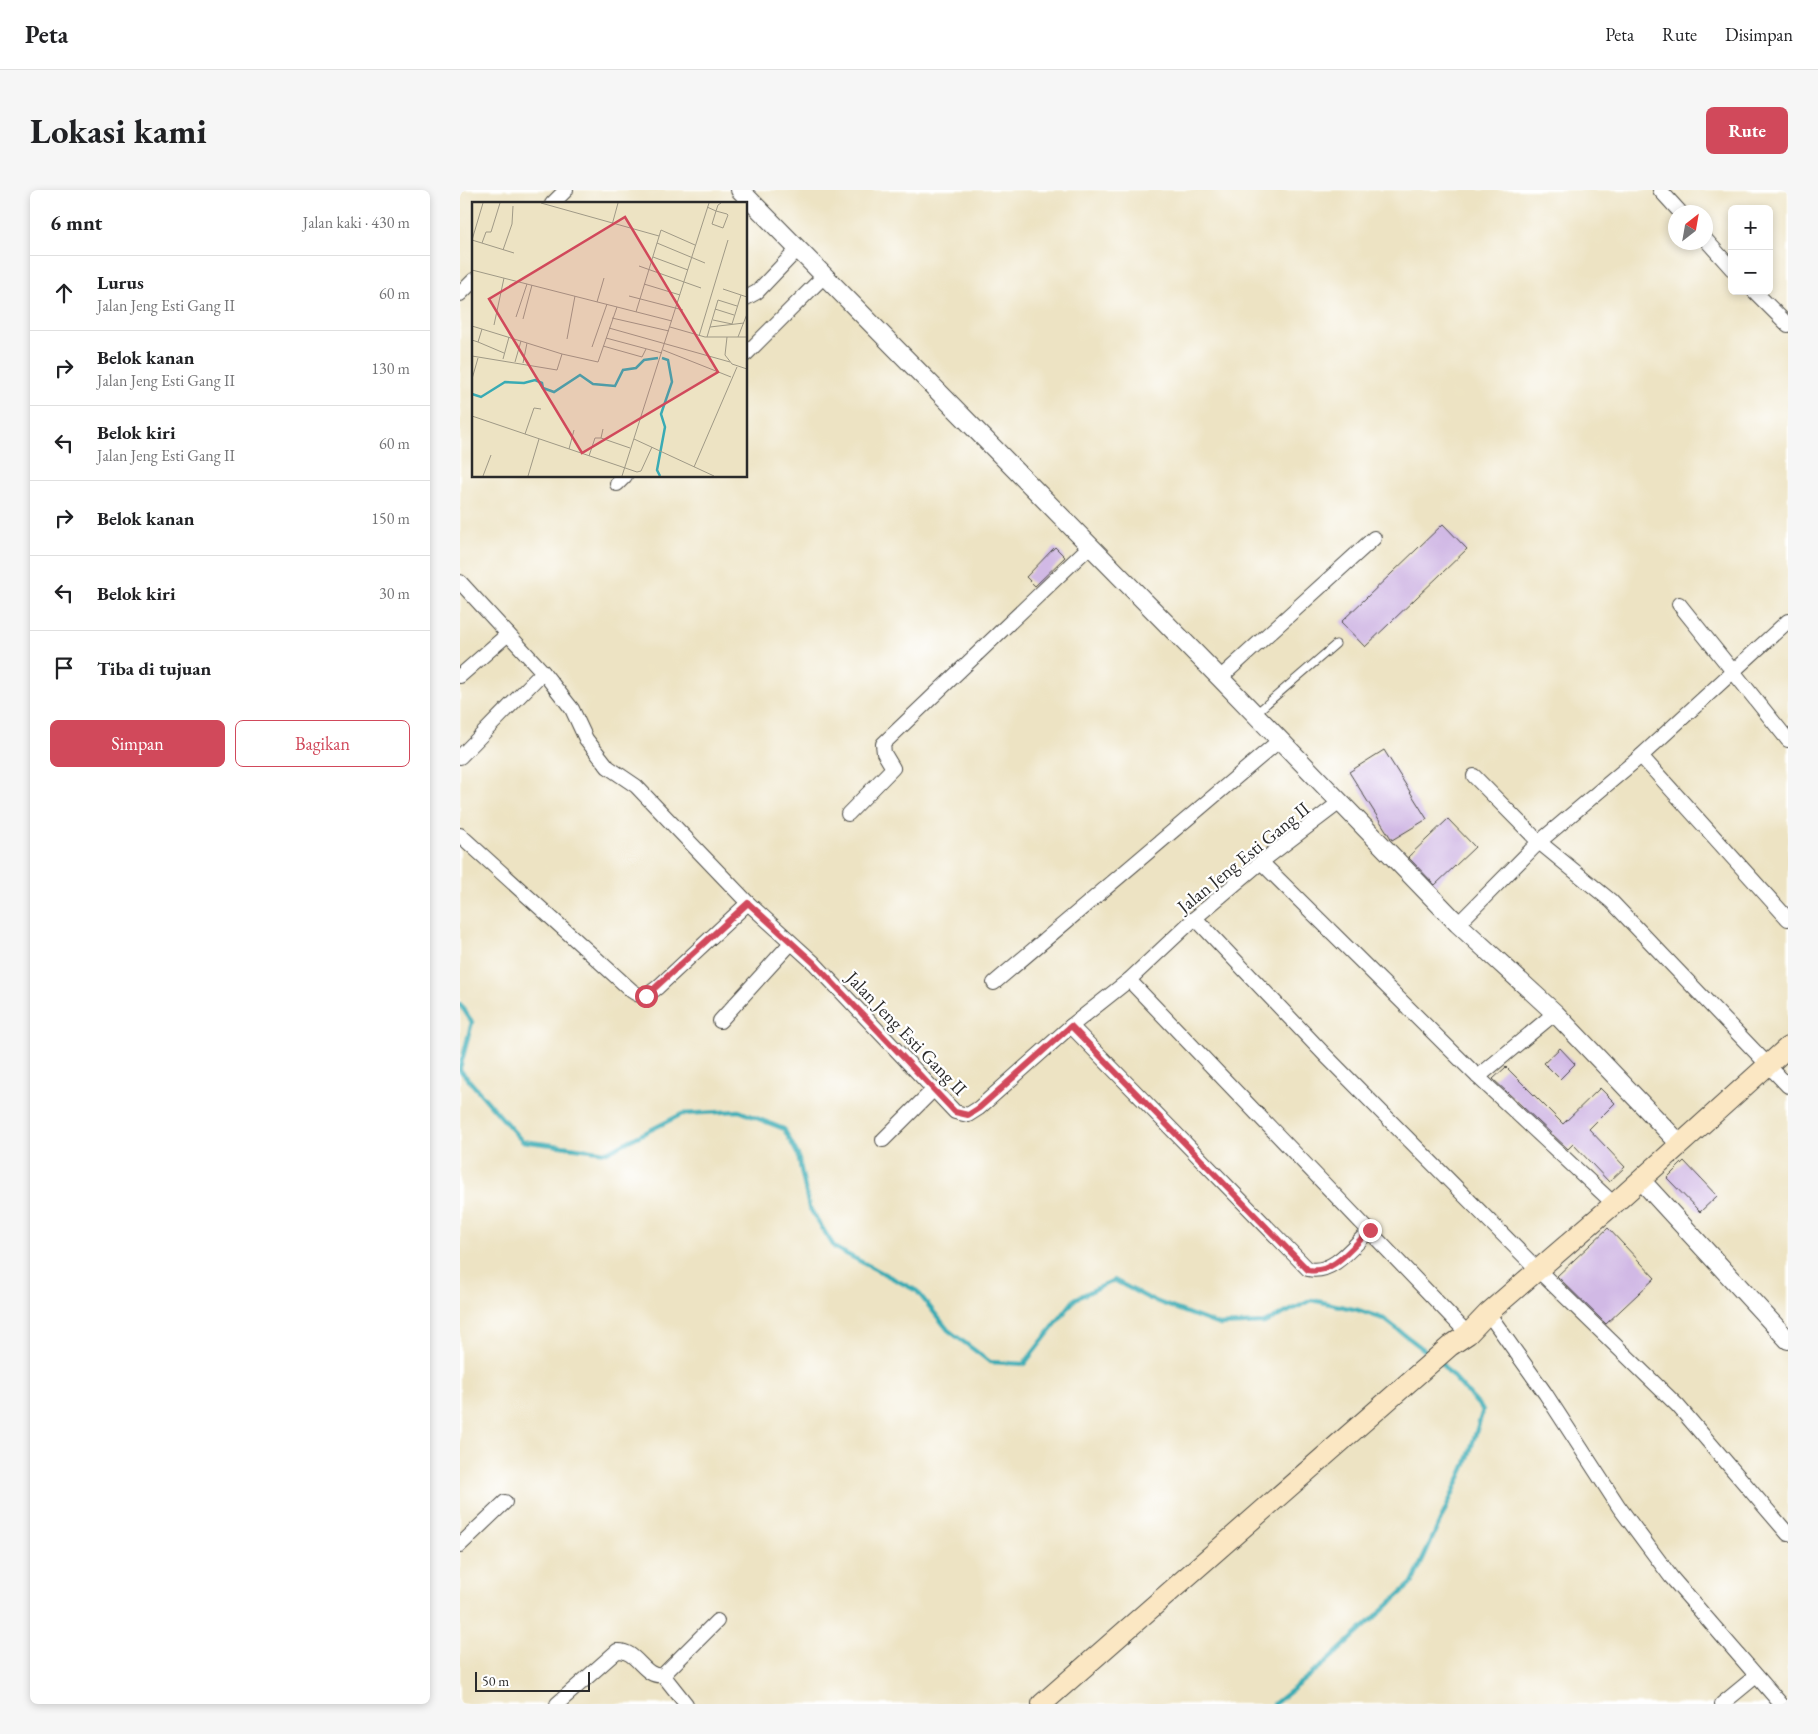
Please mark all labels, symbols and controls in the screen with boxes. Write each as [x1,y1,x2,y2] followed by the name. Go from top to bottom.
[25,19,68,50] text: Peta
[1605,23,1634,46] text: Peta
[1662,23,1697,46] text: Rute
[1725,23,1793,46] text: Disimpan
[1706,107,1788,154] button: Rute
[30,108,207,153] text: Lokasi kami
[472,202,748,478] inset map
[1668,205,1713,250] north arrow
[1728,205,1773,295] map controls
[1728,205,1773,250] button: +
[50,209,102,236] text: 6 mnt
[303,212,410,233] text: Jalan kaki · 430 m
[1728,250,1773,295] button: −
[97,270,144,295] text: Lurus
[50,279,78,307] icon: ahead
[379,283,410,304] text: 60 m
[97,295,235,316] text: Jalan Jeng Esti Gang II
[97,345,195,370] text: Belok kanan
[50,354,78,382] icon: right
[371,358,410,379] text: 130 m
[97,370,235,391] text: Jalan Jeng Esti Gang II
[97,420,176,445] text: Belok kiri
[50,429,78,457] icon: left
[379,433,410,454] text: 60 m
[97,445,235,466] text: Jalan Jeng Esti Gang II
[50,504,78,532] icon: right
[97,506,195,531] text: Belok kanan
[371,508,410,529] text: 150 m
[50,579,78,607] icon: left
[97,581,176,606] text: Belok kiri
[379,583,410,604] text: 30 m
[50,654,78,682] icon: arrive
[97,656,211,681] text: Tiba di tujuan
[50,720,225,767] button: Simpan
[235,720,410,767] button: Bagikan
[1170,796,1315,920] street label: Jalan Jeng Esti Gang II
[839,964,973,1101] street label: Jalan Jeng Esti Gang II
[635,985,658,1008] route start
[1359,1219,1382,1242] route end
[475,1669,590,1692] scale bar
[482,1672,509,1690] text: 50 m

